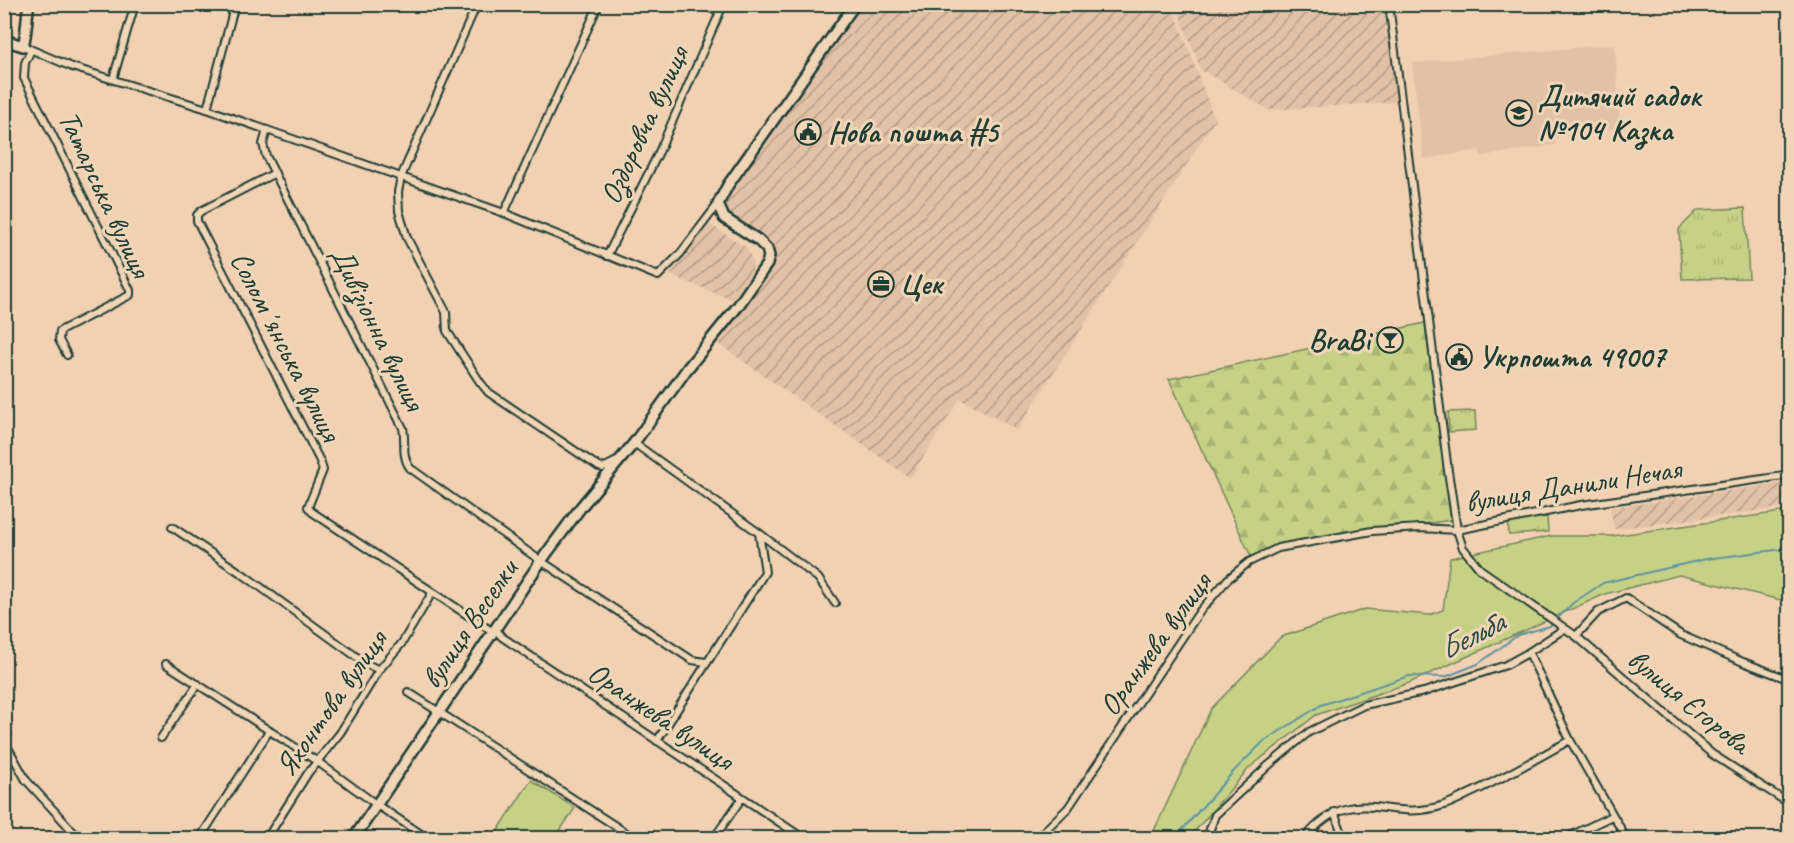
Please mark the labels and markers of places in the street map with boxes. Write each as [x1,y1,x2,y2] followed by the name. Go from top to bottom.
[1538,77,1703,150] place label: Дитячий садок №104 Казка
[1504,98,1534,128] school or university icon: Дитячий садок №104 Казка
[828,113,1001,151] place label: Нова пошта #5
[793,117,823,147] public building icon: Нова пошта #5
[900,265,945,303] place label: Цек
[866,269,896,299] office icon: Цек
[1309,321,1374,359] place label: BraBi
[1375,325,1405,355] bar icon: BraBi
[1478,338,1669,376] place label: Укрпошта 49007
[1444,342,1474,372] public building icon: Укрпошта 49007

